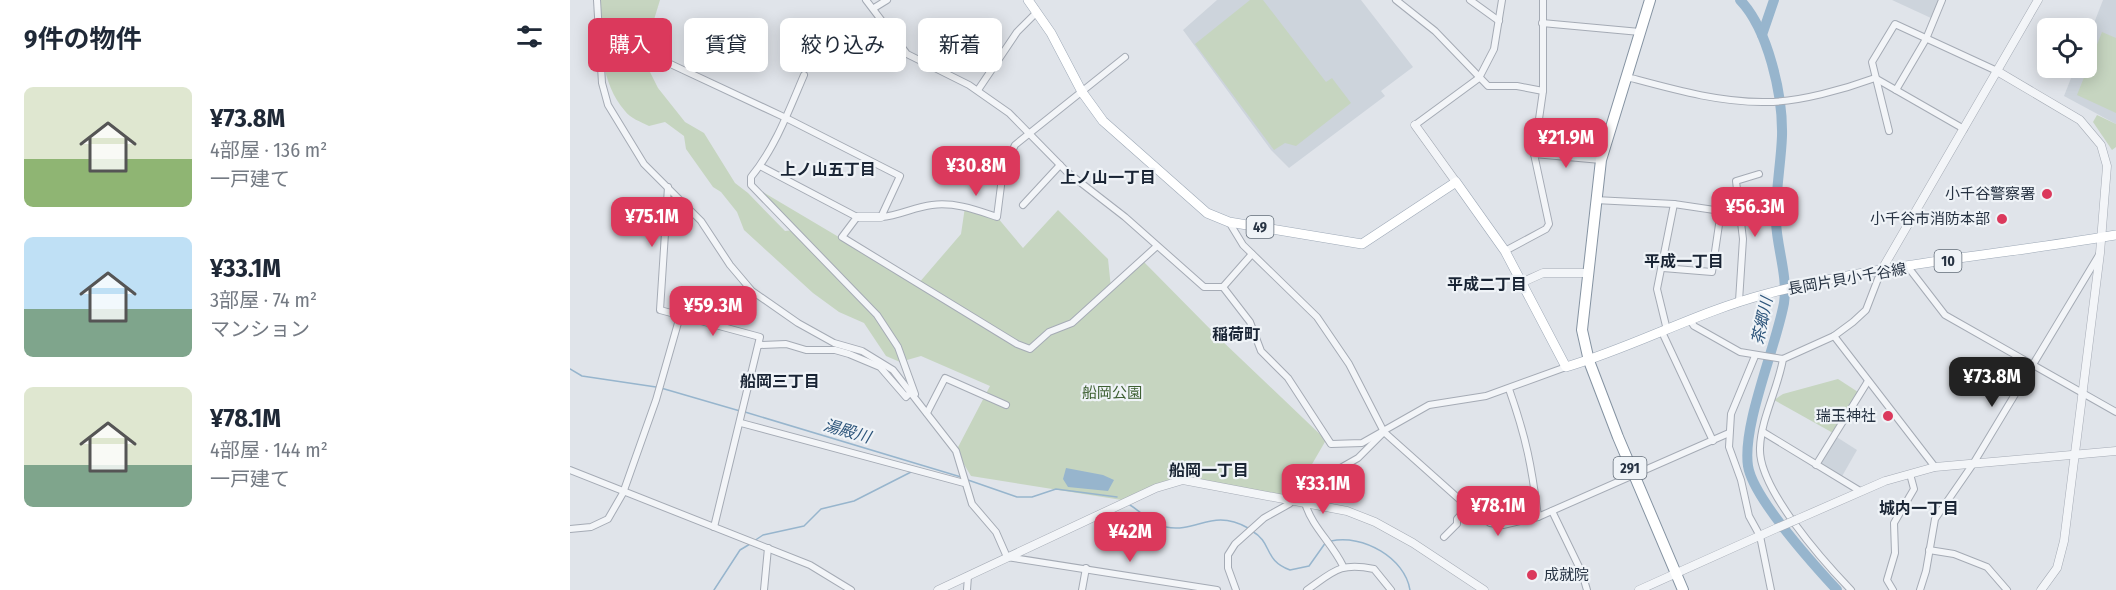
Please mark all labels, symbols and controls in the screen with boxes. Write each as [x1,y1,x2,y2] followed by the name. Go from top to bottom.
[588,18,672,72] chip: 購入
[684,18,768,72] chip: 賃貸
[780,18,906,72] chip: 絞り込み
[918,18,1002,72] chip: 新着
[2037,18,2097,78] map controls
[2037,18,2097,78] button: locate
[513,20,546,53] icon: filters
[24,24,141,55] text: 9件の物件
[210,103,285,134] text: ¥73.8M
[72,111,144,183] icon: home
[1517,118,1615,169] pin: ¥21.9M
[1538,125,1594,149] text: ¥21.9M
[210,138,327,162] text: 4部屋 · 136 m²
[927,146,1025,197] pin: ¥30.8M
[946,153,1006,177] text: ¥30.8M
[780,160,876,179] district label: 上ノ山五丁目
[210,167,290,191] text: 一戸建て
[1060,168,1156,187] district label: 上ノ山一丁目
[1945,185,2035,203] place label: 小千谷警察署
[1706,187,1804,238] pin: ¥56.3M
[2040,187,2054,201] marker: 小千谷警察署
[1725,194,1785,218] text: ¥56.3M
[603,197,701,248] pin: ¥75.1M
[625,204,679,228] text: ¥75.1M
[1870,210,1990,228] place label: 小千谷市消防本部
[1995,212,2009,226] marker: 小千谷市消防本部
[1246,216,1274,238] road number: 49
[1934,250,1962,272] road number: 10
[1644,252,1724,271] district label: 平成一丁目
[210,253,281,284] text: ¥33.1M
[1786,260,1908,298] street label: 長岡片貝小千谷線
[72,261,144,333] icon: home
[1447,275,1527,294] district label: 平成二丁目
[664,286,762,337] pin: ¥59.3M
[210,288,317,312] text: 3部屋 · 74 m²
[684,293,742,317] text: ¥59.3M
[1748,294,1777,346] water label: 茶郷川
[210,317,310,341] text: マンション
[1212,325,1260,344] district label: 稲荷町
[1943,357,2041,408] pin: ¥73.8M
[1963,364,2021,388] text: ¥73.8M
[740,372,820,391] district label: 船岡三丁目
[1082,384,1142,402] park label: 船岡公園
[210,403,281,434] text: ¥78.1M
[1816,407,1876,425] place label: 瑞玉神社
[1881,409,1895,423] marker: 瑞玉神社
[72,411,144,483] icon: home
[821,415,875,447] water label: 湯殿川
[210,438,328,462] text: 4部屋 · 144 m²
[1614,457,1646,479] road number: 291
[1169,461,1249,480] district label: 船岡一丁目
[1274,464,1372,515] pin: ¥33.1M
[210,467,290,491] text: 一戸建て
[1296,471,1350,495] text: ¥33.1M
[1449,486,1547,537] pin: ¥78.1M
[1471,493,1525,517] text: ¥78.1M
[1879,499,1959,518] district label: 城内一丁目
[1094,512,1166,563] pin: ¥42M
[1108,519,1152,543] text: ¥42M
[1544,566,1589,584] place label: 成就院
[1525,568,1539,582] marker: 成就院

